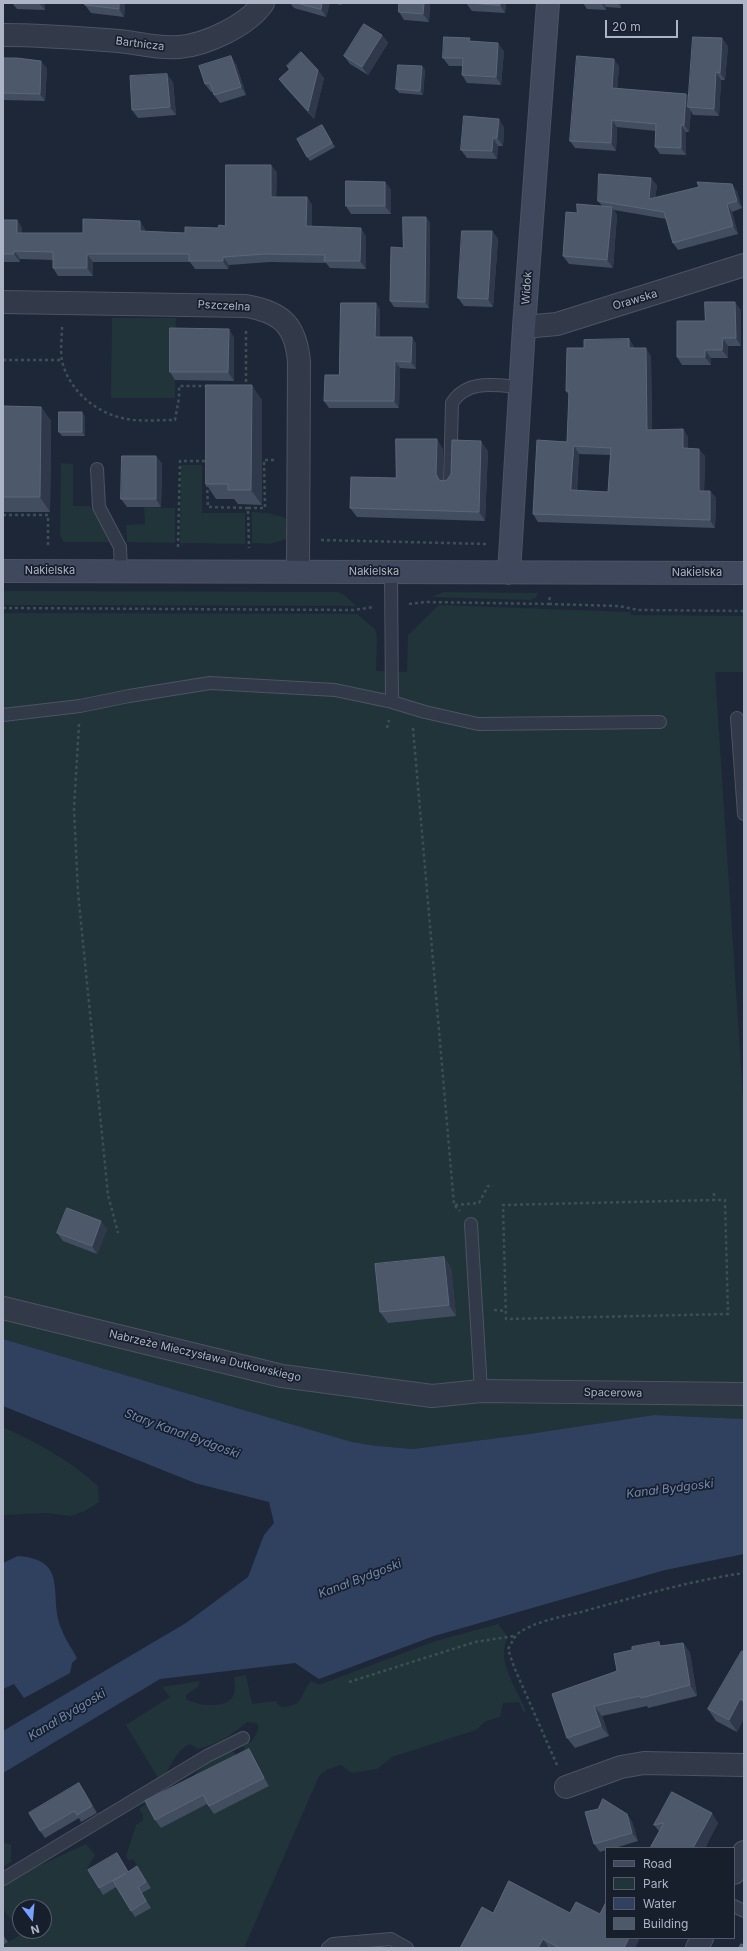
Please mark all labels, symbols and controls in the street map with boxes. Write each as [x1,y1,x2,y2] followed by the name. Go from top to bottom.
[607,12,680,38] scale bar
[612,19,641,34] text: 20 m
[115,34,165,54] street label: Bartnicza
[519,271,535,305] street label: Widok
[611,287,659,313] street label: Orawska
[197,298,251,314] street label: Pszczelna
[25,564,75,578] street label: Nakielska
[349,565,399,579] street label: Nakielska
[672,566,722,580] street label: Nakielska
[108,1327,302,1385] street label: Nabrzeże Mieczysława Dutkowskiego
[584,1386,642,1400] street label: Spacerowa
[122,1406,242,1462] water label: Stary Kanał Bydgoski
[626,1477,714,1501] water label: Kanał Bydgoski
[316,1557,404,1601] water label: Kanał Bydgoski
[26,1686,108,1744] water label: Kanał Bydgoski
[605,1847,735,1939] legend
[643,1856,672,1871] text: Road
[643,1876,669,1891] text: Park
[643,1896,676,1911] text: Water
[12,1899,52,1939] north arrow
[643,1916,688,1931] text: Building
[29,1922,41,1937] text: N

